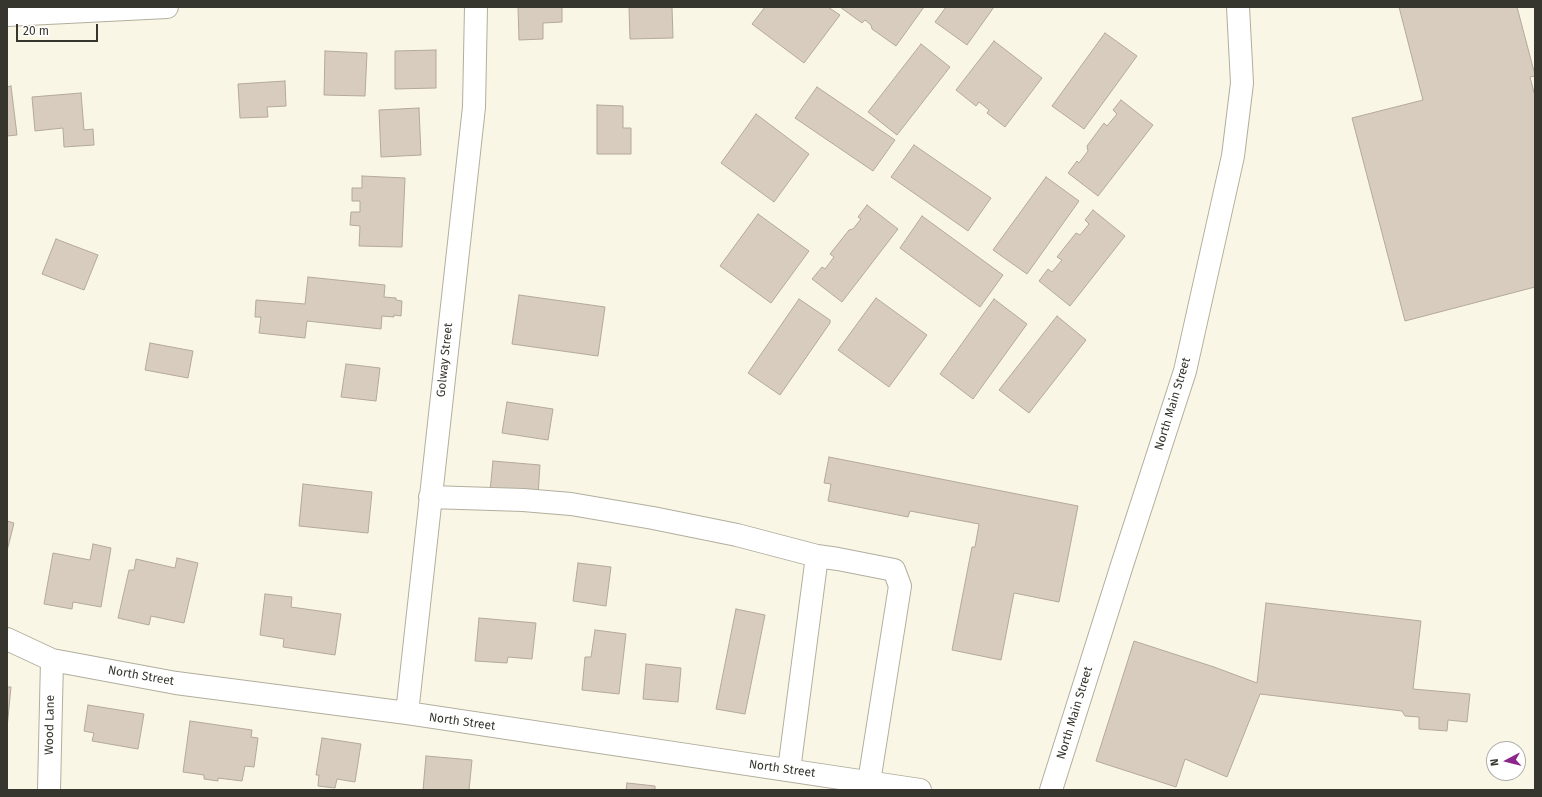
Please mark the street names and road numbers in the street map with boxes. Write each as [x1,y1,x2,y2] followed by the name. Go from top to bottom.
[434,322,456,398] street label: Golway Street
[1152,356,1194,452] street label: North Main Street
[107,663,175,689] street label: North Street
[1054,665,1096,761] street label: North Main Street
[42,695,58,755] street label: Wood Lane
[428,710,496,734] street label: North Street
[748,757,816,781] street label: North Street

